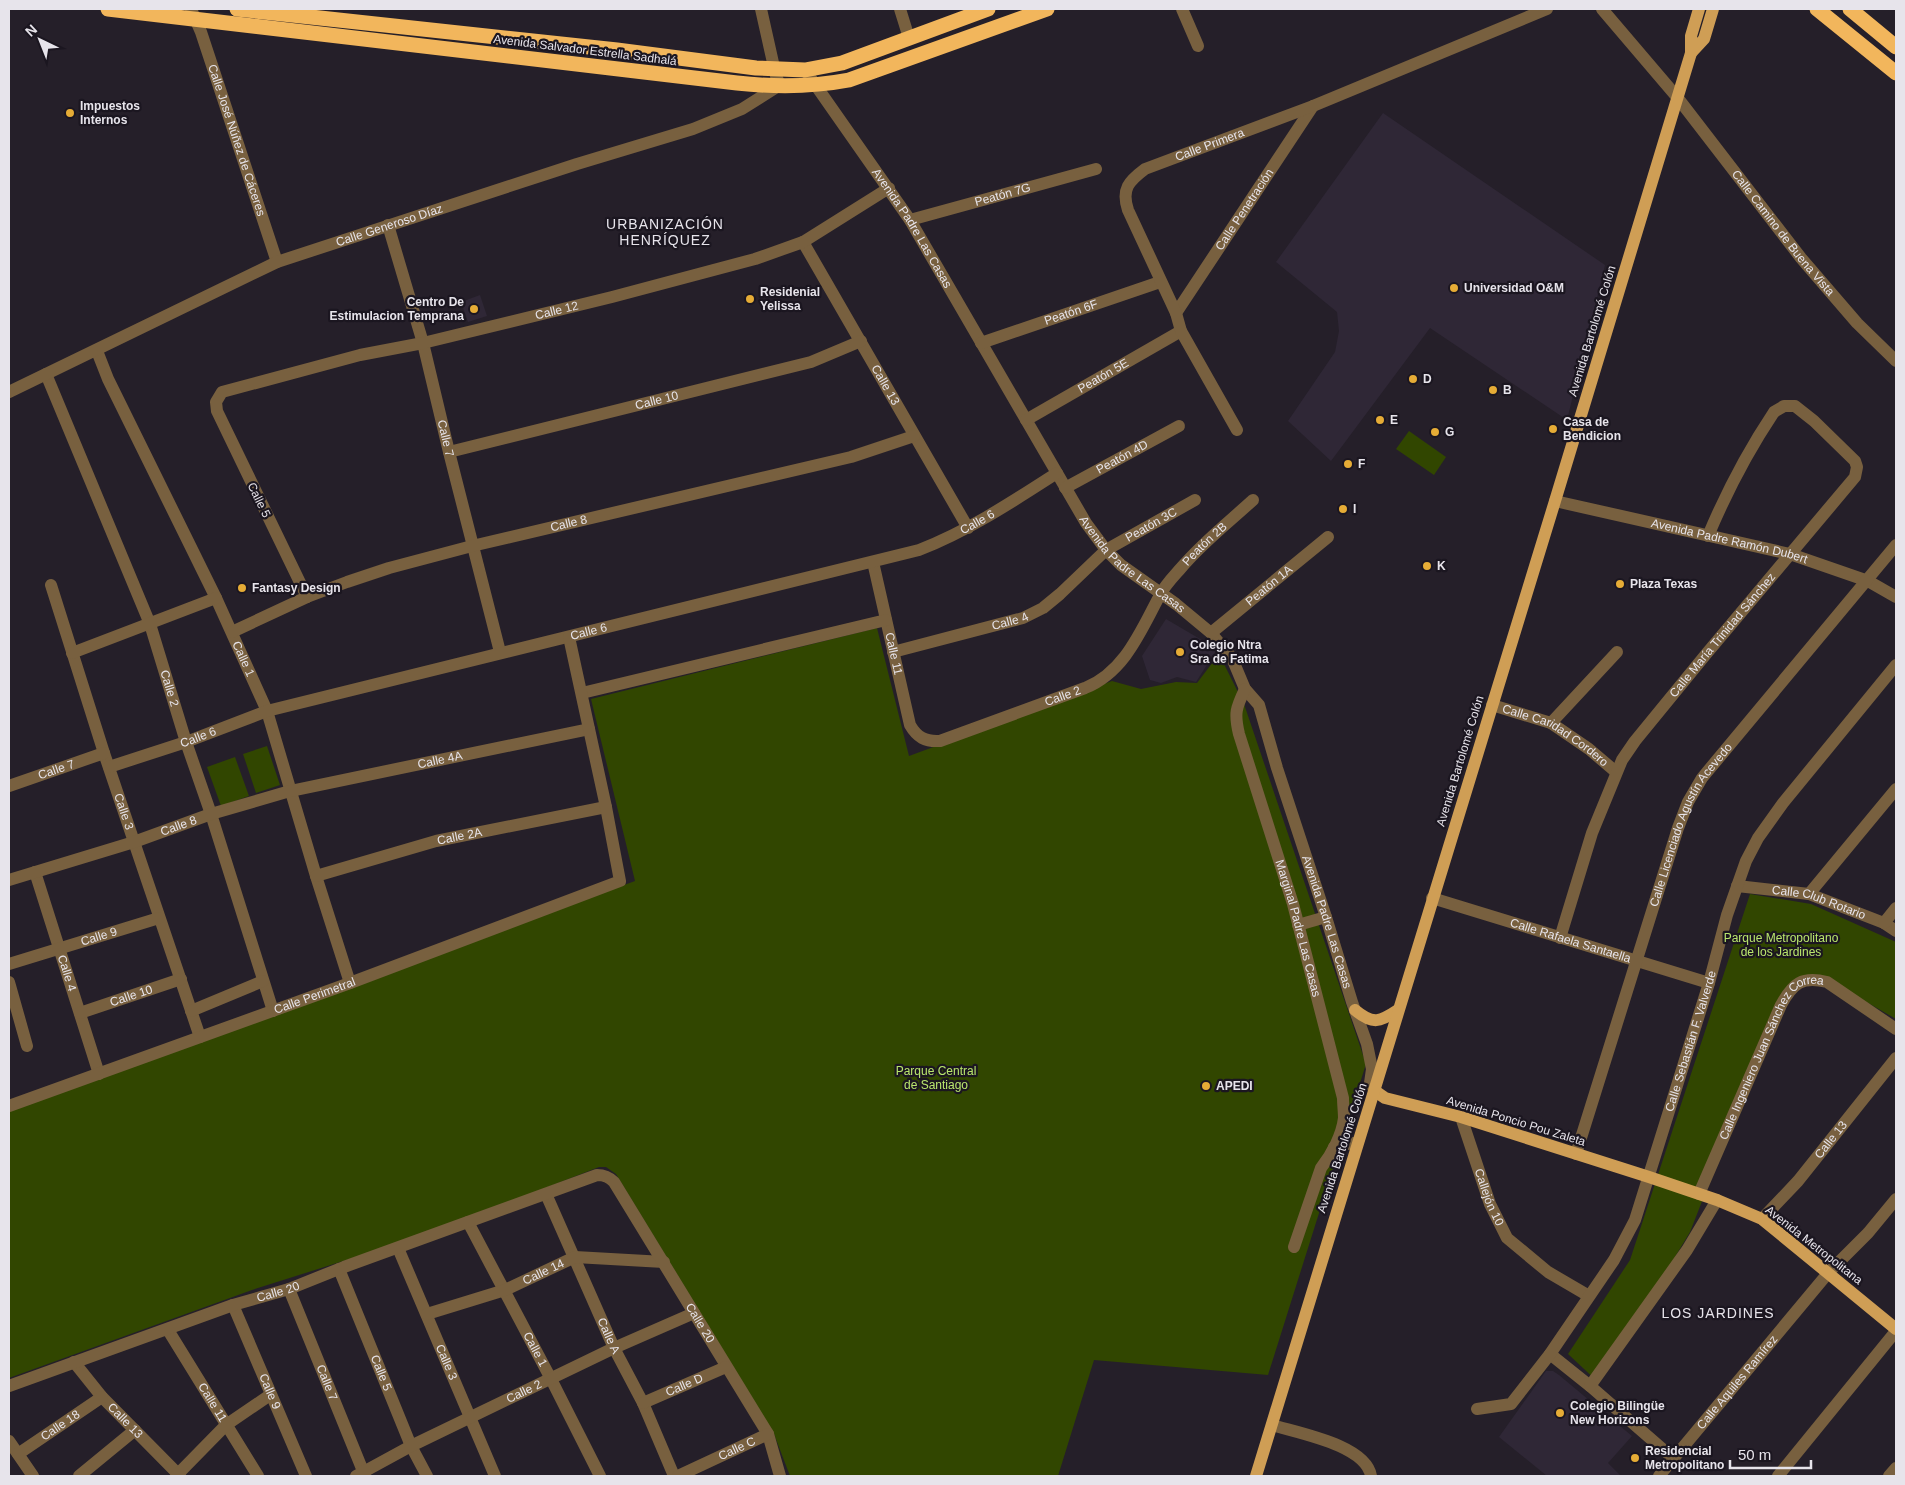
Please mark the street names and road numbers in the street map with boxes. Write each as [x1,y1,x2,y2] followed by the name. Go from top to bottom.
[493,32,678,68] street label: Avenida Salvador Estrella Sadhalá
[205,62,268,218] street label: Calle José Núñez de Cáceres
[1173,125,1246,164] street label: Calle Primera
[869,166,955,290] street label: Avenida Padre Las Casas
[1212,166,1276,253] street label: Calle Penetración
[1729,167,1838,299] street label: Calle Camino de Buena Vista
[973,180,1032,209] street label: Peatón 7G
[334,201,444,249] street label: Calle Generoso Díaz
[1565,264,1619,398] street label: Avenida Bartolomé Colón
[1042,297,1099,328] street label: Peatón 6F
[534,298,580,322] street label: Calle 12
[1075,356,1131,396] street label: Peatón 5E
[868,362,903,408] street label: Calle 13
[634,388,680,412] street label: Calle 10
[435,418,457,458] street label: Calle 7
[1094,437,1151,477] street label: Peatón 4D
[245,480,274,520] street label: Calle 5
[1123,505,1179,545] street label: Peatón 3C
[958,507,997,537] street label: Calle 6
[549,512,589,534] street label: Calle 8
[1076,514,1188,616] street label: Avenida Padre Las Casas
[1650,516,1810,567] street label: Avenida Padre Ramón Dubert
[1179,519,1230,568] street label: Peatón 2B
[1243,562,1295,609] street label: Peatón 1A
[1667,570,1778,700] street label: Calle María Trinidad Sánchez
[990,609,1031,633] street label: Calle 4
[569,620,609,643] street label: Calle 6
[882,631,905,677] street label: Calle 11
[229,639,258,679] street label: Calle 1
[157,668,182,709] street label: Calle 2
[1043,683,1083,709] street label: Calle 2
[1433,694,1487,828] street label: Avenida Bartolomé Colón
[1501,702,1611,769] street label: Calle Caridad Cordero
[178,724,218,750] street label: Calle 6
[1647,740,1735,908] street label: Calle Licenciado Agustín Acevedo
[416,748,464,771] street label: Calle 4A
[36,757,76,782] street label: Calle 7
[111,792,137,832] street label: Calle 3
[159,813,199,839] street label: Calle 8
[436,825,483,848] street label: Calle 2A
[1299,854,1354,990] street label: Avenida Padre Las Casas
[1272,858,1324,998] street label: Marginal Padre Las Casas
[1771,883,1868,922] street label: Calle Club Rotario
[1509,915,1633,966] street label: Calle Rafaela Santaella
[79,924,119,949] street label: Calle 9
[55,953,79,993] street label: Calle 4
[1662,969,1719,1113] street label: Calle Sebastián F. Valverde
[1716,973,1825,1142] street label: Calle Ingeniero Juan Sánchez Correa
[272,975,357,1017] street label: Calle Perimetral
[108,982,155,1009] street label: Calle 10
[1314,1081,1370,1215] street label: Avenida Bartolomé Colón
[1445,1093,1587,1149] street label: Avenida Poncio Pou Zaleta
[1812,1118,1850,1161] street label: Calle 13
[1472,1167,1507,1228] street label: Callejón 10
[1763,1203,1866,1287] street label: Avenida Metropolitana
[520,1256,567,1288] street label: Calle 14
[255,1278,302,1305] street label: Calle 20
[683,1300,718,1346] street label: Calle 20
[595,1316,623,1356] street label: Calle A
[520,1329,550,1369] street label: Calle 1
[1694,1332,1780,1432] street label: Calle Aquiles Ramírez
[433,1342,460,1382] street label: Calle 3
[368,1353,395,1393] street label: Calle 5
[313,1363,341,1403] street label: Calle 7
[256,1371,284,1412] street label: Calle 9
[663,1371,705,1399] street label: Calle D
[504,1377,544,1406] street label: Calle 2
[195,1380,230,1425] street label: Calle 11
[105,1400,146,1441] street label: Calle 13
[38,1407,83,1444] street label: Calle 18
[716,1434,758,1463] street label: Calle C

